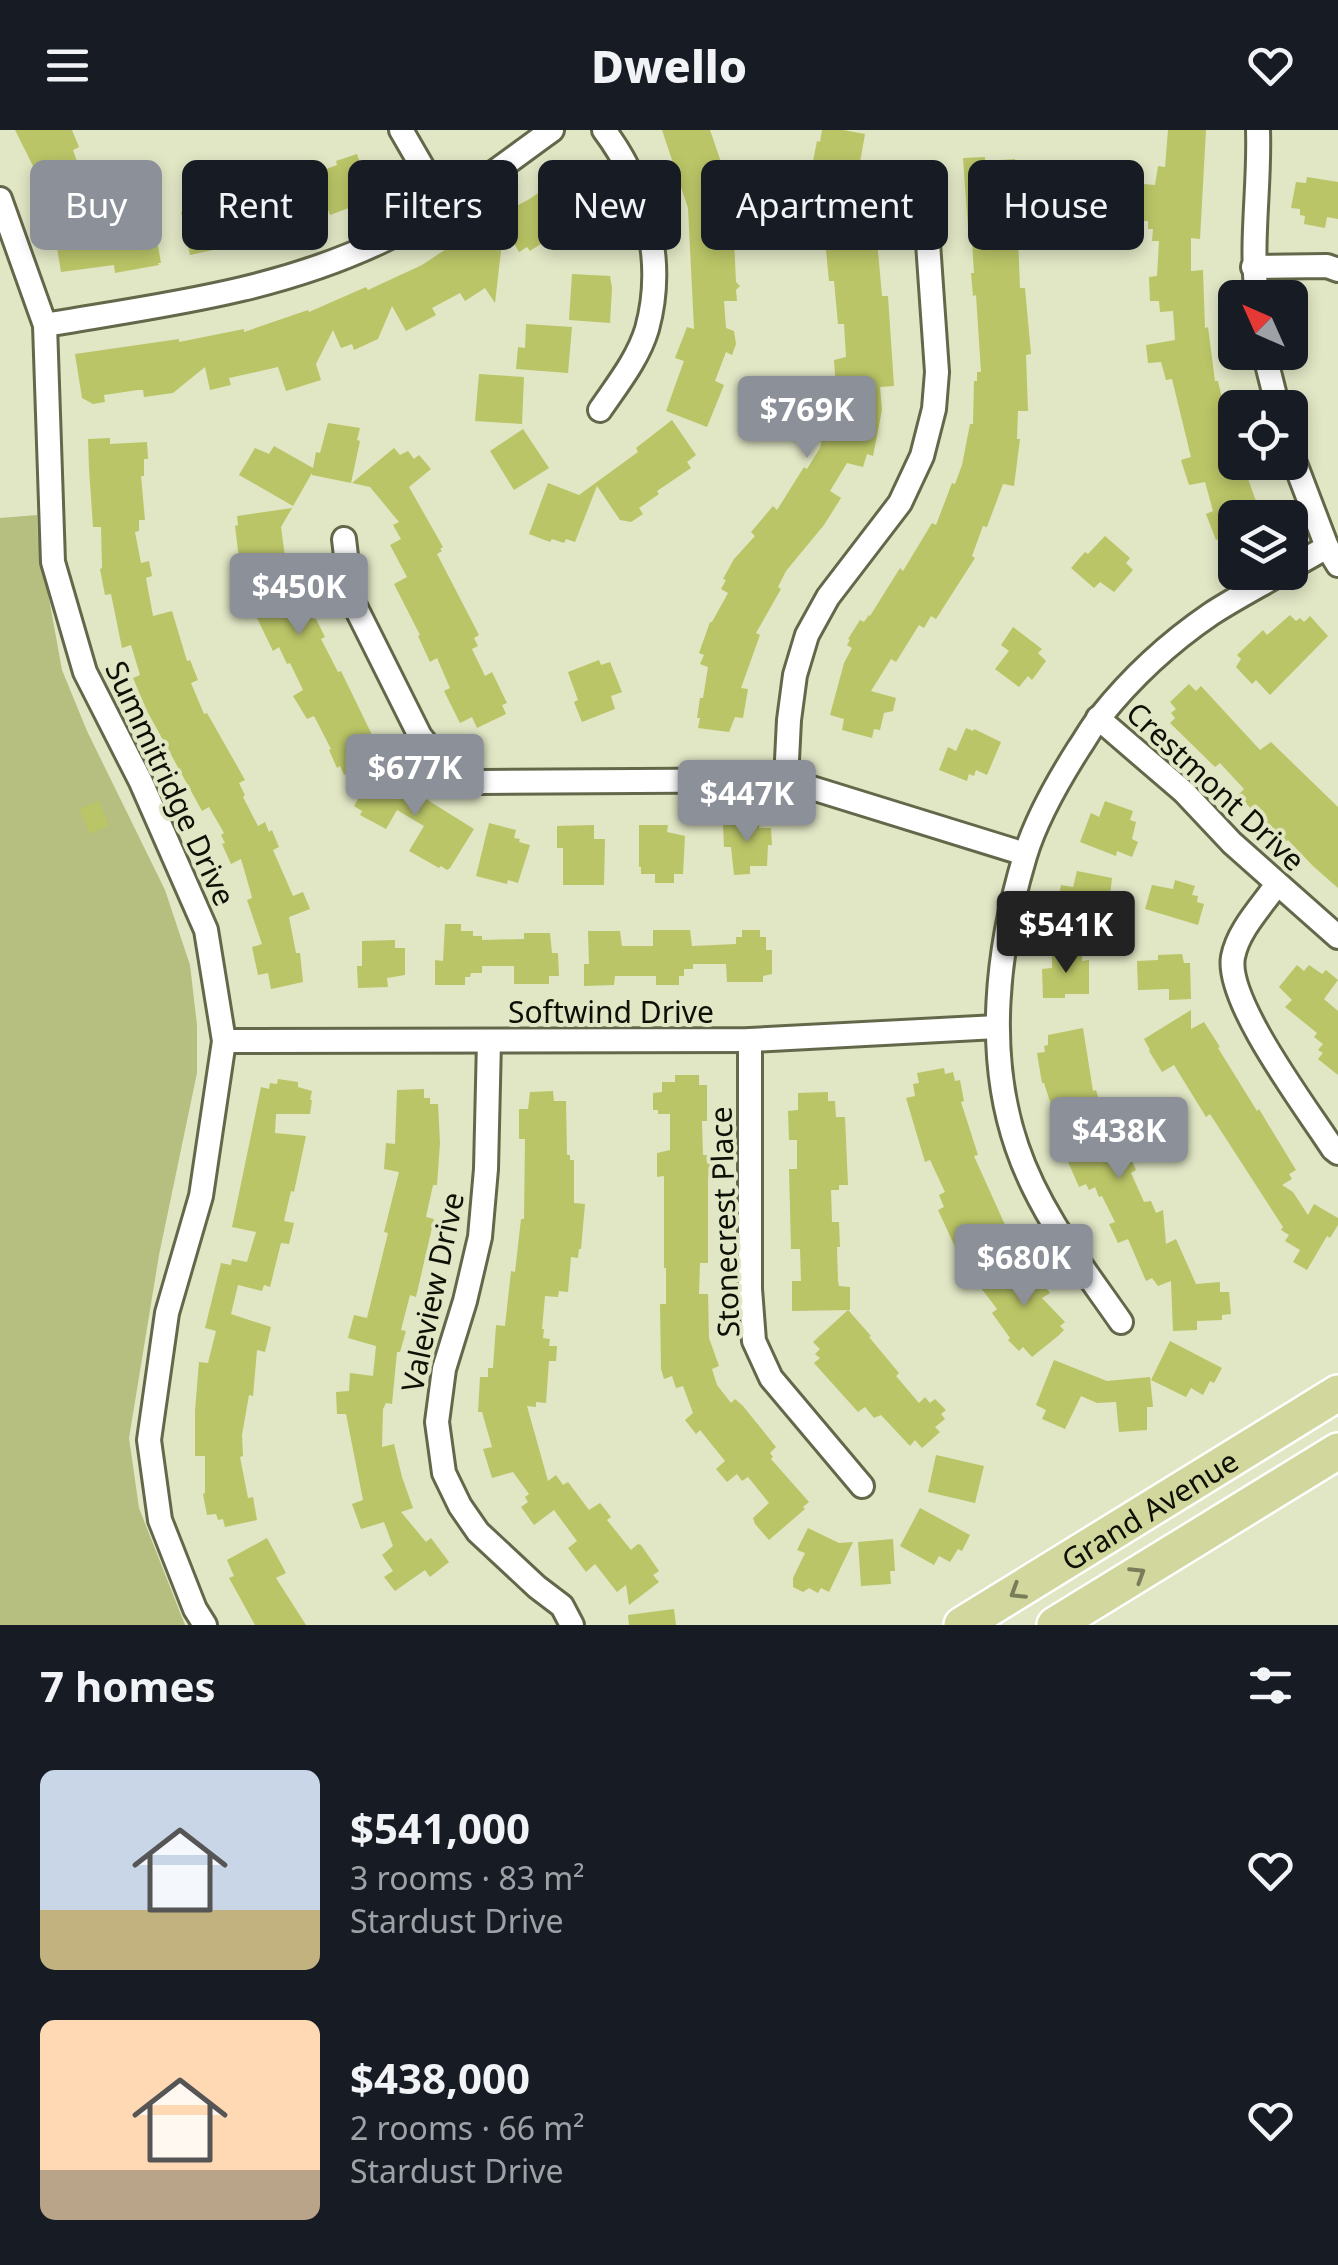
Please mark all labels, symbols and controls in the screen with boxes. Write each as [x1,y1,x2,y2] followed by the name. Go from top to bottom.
[591,35,747,96] text: Dwello
[40,38,95,93] icon: menu
[1243,38,1298,93] icon: heart
[30,160,162,250] chip: Buy
[182,160,328,250] chip: Rent
[348,160,518,250] chip: Filters
[538,160,681,250] chip: New
[701,160,948,250] chip: Apartment
[968,160,1144,250] chip: House
[1218,280,1308,370] north arrow
[1218,280,1308,590] map controls
[737,376,877,461] pin: $769K
[760,387,854,430] text: $769K
[1218,390,1308,480] button: locate
[1218,500,1308,590] button: layers
[229,553,369,638] pin: $450K
[252,564,346,607] text: $450K
[96,654,246,912] street label: Summitridge Drive
[1118,692,1314,880] street label: Crestmont Drive
[345,734,485,819] pin: $677K
[368,745,462,788] text: $677K
[677,760,817,845] pin: $447K
[700,771,794,814] text: $447K
[996,891,1136,976] pin: $541K
[1019,902,1113,945] text: $541K
[508,991,714,1032] street label: Softwind Drive
[1049,1097,1189,1182] pin: $438K
[699,1106,749,1338] street label: Stonecrest Place
[1072,1108,1166,1151] text: $438K
[391,1188,473,1396] street label: Valeview Drive
[954,1224,1094,1309] pin: $680K
[977,1235,1071,1278] text: $680K
[1053,1439,1245,1580] street label: Grand Avenue
[1127,1567,1145,1586] one-way arrow
[1010,1579,1028,1598] one-way arrow
[40,1657,216,1714] text: 7 homes
[1243,1658,1298,1713] icon: filters
[350,1799,530,1856] text: $541,000
[120,1810,240,1930] icon: home
[1243,1843,1298,1898] icon: heart
[350,1856,584,1899] text: 3 rooms · 83 m²
[350,1899,563,1942] text: Stardust Drive
[350,2049,530,2106] text: $438,000
[120,2060,240,2180] icon: home
[1243,2093,1298,2148] icon: heart
[350,2106,584,2149] text: 2 rooms · 66 m²
[350,2149,563,2192] text: Stardust Drive

